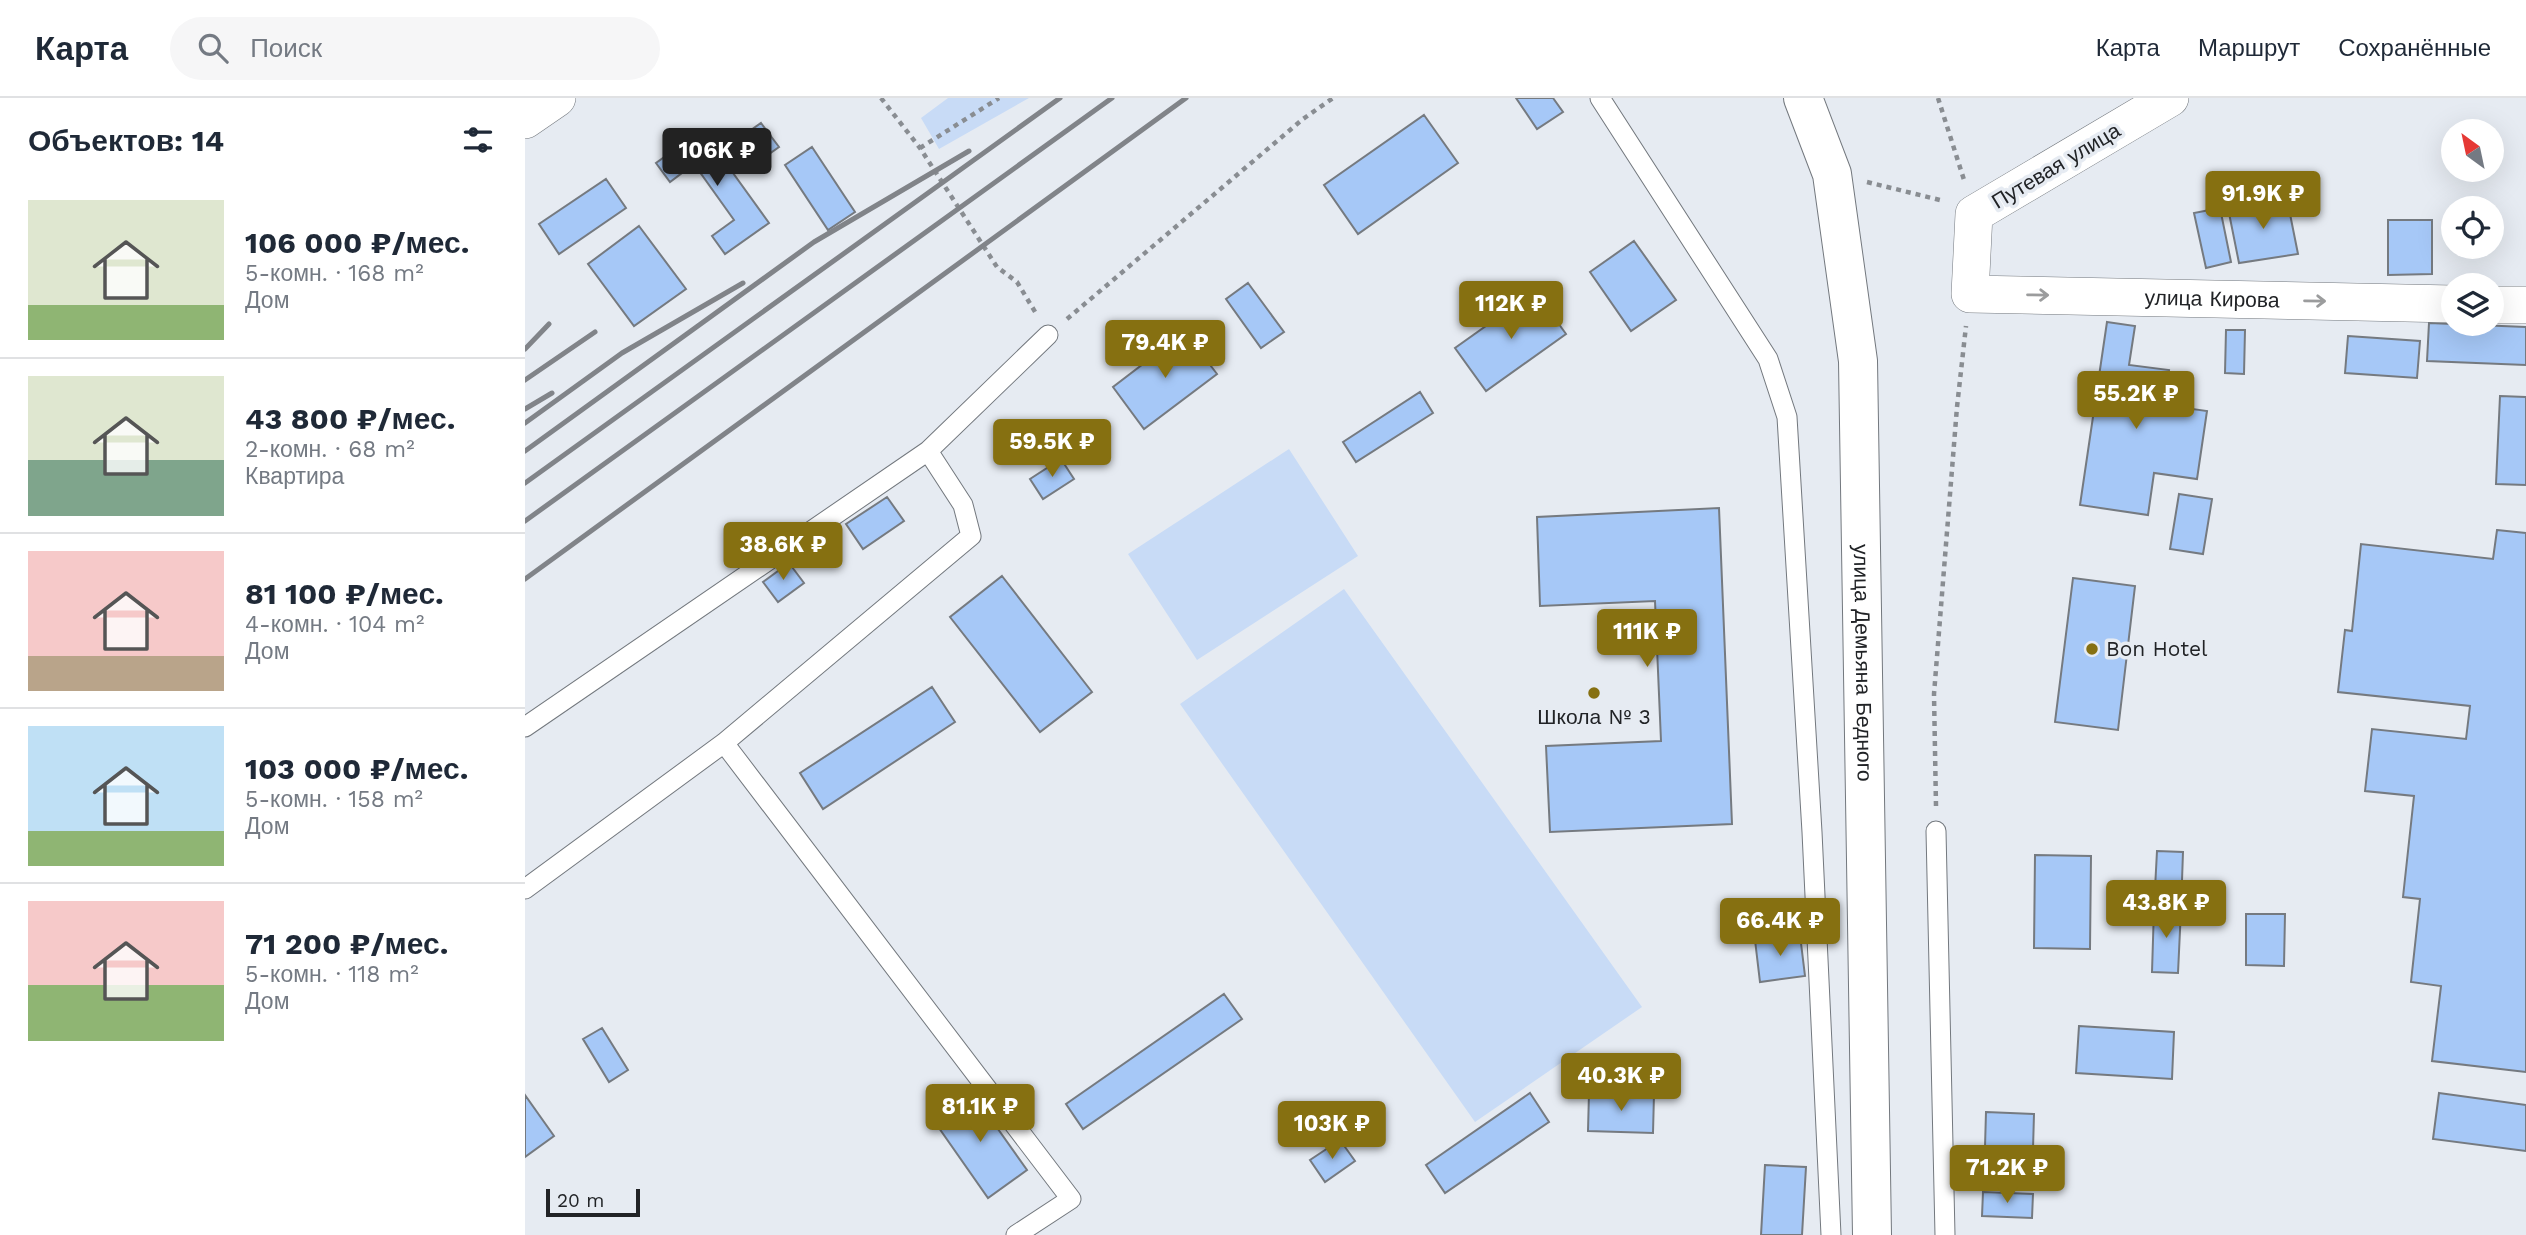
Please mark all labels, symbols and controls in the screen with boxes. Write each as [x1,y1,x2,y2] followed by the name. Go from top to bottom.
[170,17,660,80] search box
[35,29,128,68] text: Карта
[194,29,232,67] icon: search
[250,33,322,63] text: Поиск
[2096,34,2160,62] text: Карта
[2198,34,2300,62] text: Маршрут
[2338,34,2491,62] text: Сохранённые
[1987,117,2125,214] street label: Путевая улица
[2441,119,2504,182] north arrow
[2441,119,2504,336] map controls
[459,121,497,159] icon: filters
[28,123,224,158] text: Объектов: 14
[660,129,774,188] pin: 106K ₽
[678,137,756,164] text: 106K ₽
[2198,172,2328,231] pin: 91.9K ₽
[2221,180,2305,207] text: 91.9K ₽
[2441,196,2504,259] button: locate
[245,225,469,260] text: 106 000 ₽/мес.
[84,228,168,312] icon: home
[245,260,424,287] text: 5-комн. · 168 m²
[2441,273,2504,336] button: layers
[1454,282,1568,341] pin: 112K ₽
[2144,285,2280,312] street label: улица Кирова
[245,287,289,314] text: Дом
[2027,289,2050,302] one-way arrow
[1475,290,1547,317] text: 112K ₽
[2303,294,2326,308] one-way arrow
[1100,320,1230,380] pin: 79.4K ₽
[1121,329,1209,356] text: 79.4K ₽
[2071,372,2201,431] pin: 55.2K ₽
[2093,380,2179,407] text: 55.2K ₽
[245,401,455,436] text: 43 800 ₽/мес.
[84,404,168,488] icon: home
[987,420,1117,479] pin: 59.5K ₽
[1009,428,1095,455] text: 59.5K ₽
[245,436,415,463] text: 2-комн. · 68 m²
[245,463,344,490] text: Квартира
[718,522,848,582] pin: 38.6K ₽
[740,531,826,558] text: 38.6K ₽
[1849,544,1878,782] street label: улица Демьяна Бедного
[245,576,444,611] text: 81 100 ₽/мес.
[84,579,168,663] icon: home
[1590,610,1704,669] pin: 111K ₽
[245,611,424,638] text: 4-комн. · 104 m²
[1613,618,1681,645] text: 111K ₽
[2106,636,2208,661] place label: Bon Hotel
[245,638,289,665] text: Дом
[2084,641,2100,657] marker: Bon Hotel
[1586,685,1602,701] marker: Школа № 3
[1537,704,1651,729] place label: Школа № 3
[245,751,468,786] text: 103 000 ₽/мес.
[84,754,168,838] icon: home
[245,786,423,813] text: 5-комн. · 158 m²
[245,813,289,840] text: Дом
[2101,880,2231,940] pin: 43.8K ₽
[2122,889,2210,916] text: 43.8K ₽
[1715,898,1845,958] pin: 66.4K ₽
[1736,907,1824,934] text: 66.4K ₽
[245,926,448,961] text: 71 200 ₽/мес.
[84,929,168,1013] icon: home
[245,961,419,988] text: 5-комн. · 118 m²
[245,988,289,1015] text: Дом
[1556,1054,1686,1113] pin: 40.3K ₽
[1577,1062,1665,1089] text: 40.3K ₽
[915,1084,1045,1144] pin: 81.1K ₽
[942,1093,1018,1120] text: 81.1K ₽
[1275,1102,1389,1161] pin: 103K ₽
[1294,1110,1370,1137] text: 103K ₽
[1942,1146,2072,1205] pin: 71.2K ₽
[1966,1154,2048,1181] text: 71.2K ₽
[546,1186,641,1218] scale bar
[557,1189,604,1212] text: 20 m

